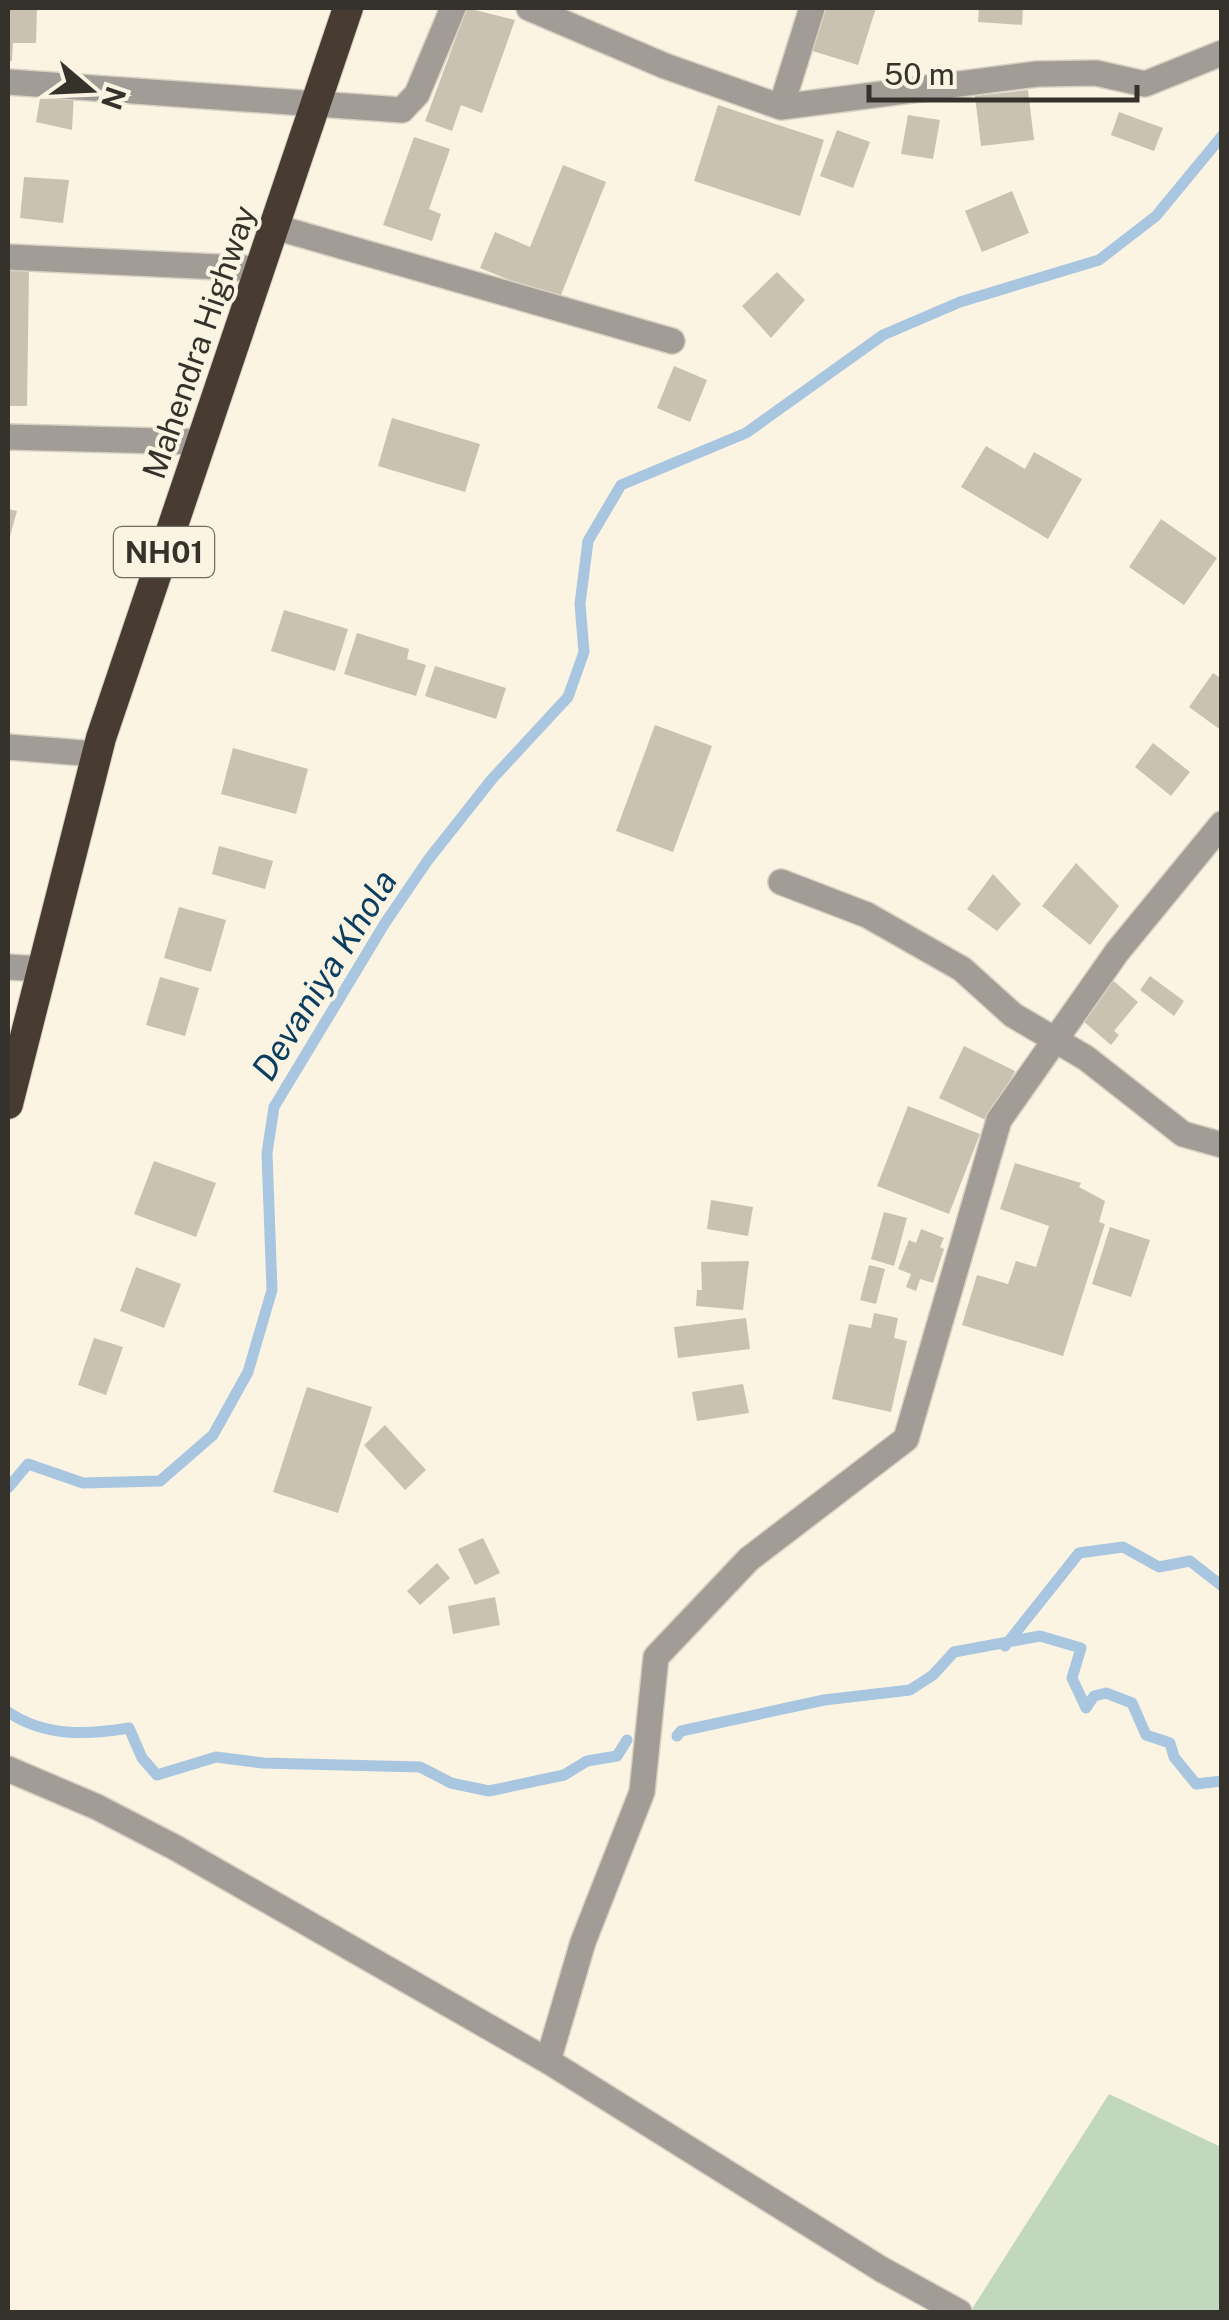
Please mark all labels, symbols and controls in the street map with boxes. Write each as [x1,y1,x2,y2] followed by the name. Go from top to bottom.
[40,40,140,140] north arrow
[869,40,1136,102] scale bar
[884,56,955,92] text: 50 m
[95,83,133,114] text: N
[135,200,263,484] street label: Mahendra Highway
[114,527,214,577] road number: NH01
[243,862,405,1088] water label: Devaniya Khola

